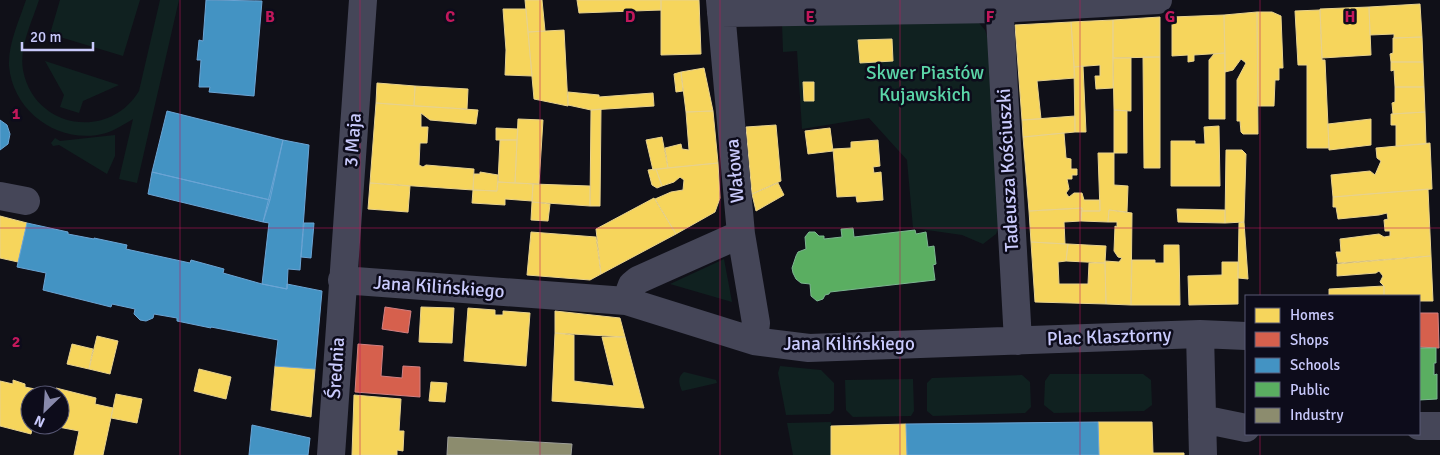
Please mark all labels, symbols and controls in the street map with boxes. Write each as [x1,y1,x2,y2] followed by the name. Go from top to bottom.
[265,7,275,27] text: B
[445,7,455,27] text: C
[625,7,636,27] text: D
[805,7,815,27] text: E
[986,7,995,27] text: F
[1165,7,1175,27] text: G
[1345,7,1355,27] text: H
[22,20,94,52] scale bar
[30,28,61,46] text: 20 m
[866,61,984,107] park label: Skwer Piastów Kujawskich
[992,88,1024,252] street label: Tadeusza Kościuszki
[12,104,21,124] text: 1
[339,112,367,168] street label: 3 Maja
[720,138,750,204] street label: Wałowa
[373,270,506,304] street label: Jana Kilińskiego
[1245,295,1420,435] legend
[1290,306,1334,324] text: Homes
[1046,323,1172,351] street label: Plac Klasztorny
[1290,331,1329,349] text: Shops
[12,332,20,352] text: 2
[783,332,915,356] street label: Jana Kilińskiego
[322,336,350,400] street label: Średnia
[1290,356,1341,374] text: Schools
[1290,381,1330,399] text: Public
[20,385,70,435] north arrow
[1290,406,1343,424] text: Industry
[32,412,48,431] text: N

